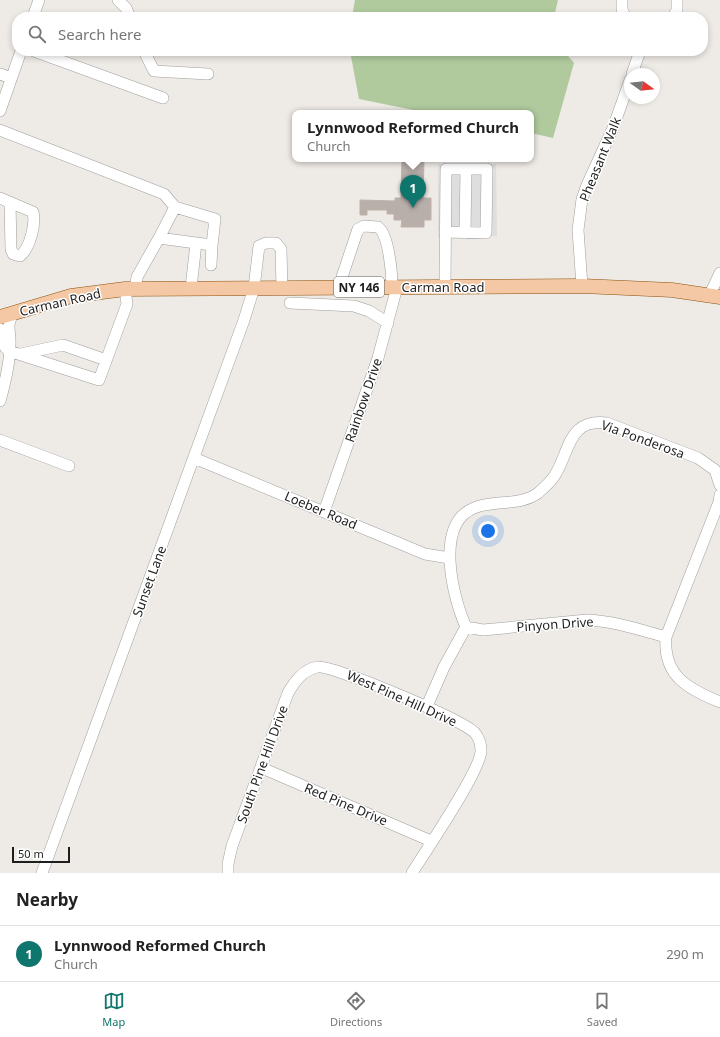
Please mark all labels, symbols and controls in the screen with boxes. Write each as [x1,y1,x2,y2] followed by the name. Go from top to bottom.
[12,12,708,56] search box
[26,23,48,45] icon: search
[58,24,141,44] text: Search here
[624,68,660,104] north arrow
[292,110,534,162] popup
[575,114,625,204] street label: Pheasant Walk
[307,117,519,137] text: Lynnwood Reformed Church
[307,137,351,155] text: Church
[400,175,426,208] pin: 1
[334,277,384,297] road number: NY 146
[402,278,484,296] street label: Carman Road
[18,284,102,320] street label: Carman Road
[340,355,386,445] street label: Rainbow Drive
[599,416,687,462] street label: Via Ponderosa
[282,487,360,533] street label: Loeber Road
[478,521,498,541] your location
[128,543,170,619] street label: Sunset Lane
[516,612,594,636] street label: Pinyon Drive
[344,666,460,730] street label: West Pine Hill Drive
[232,702,292,826] street label: South Pine Hill Drive
[302,778,390,830] street label: Red Pine Drive
[12,845,70,864] scale bar
[18,846,44,861] text: 50 m
[16,888,78,911] text: Nearby
[54,935,266,955] text: Lynnwood Reformed Church
[25,945,33,963] text: 1
[666,945,704,963] text: 290 m
[54,955,98,973] text: Church
[102,990,125,1029] tab: Map
[330,990,382,1029] tab: Directions
[587,990,618,1029] tab: Saved

